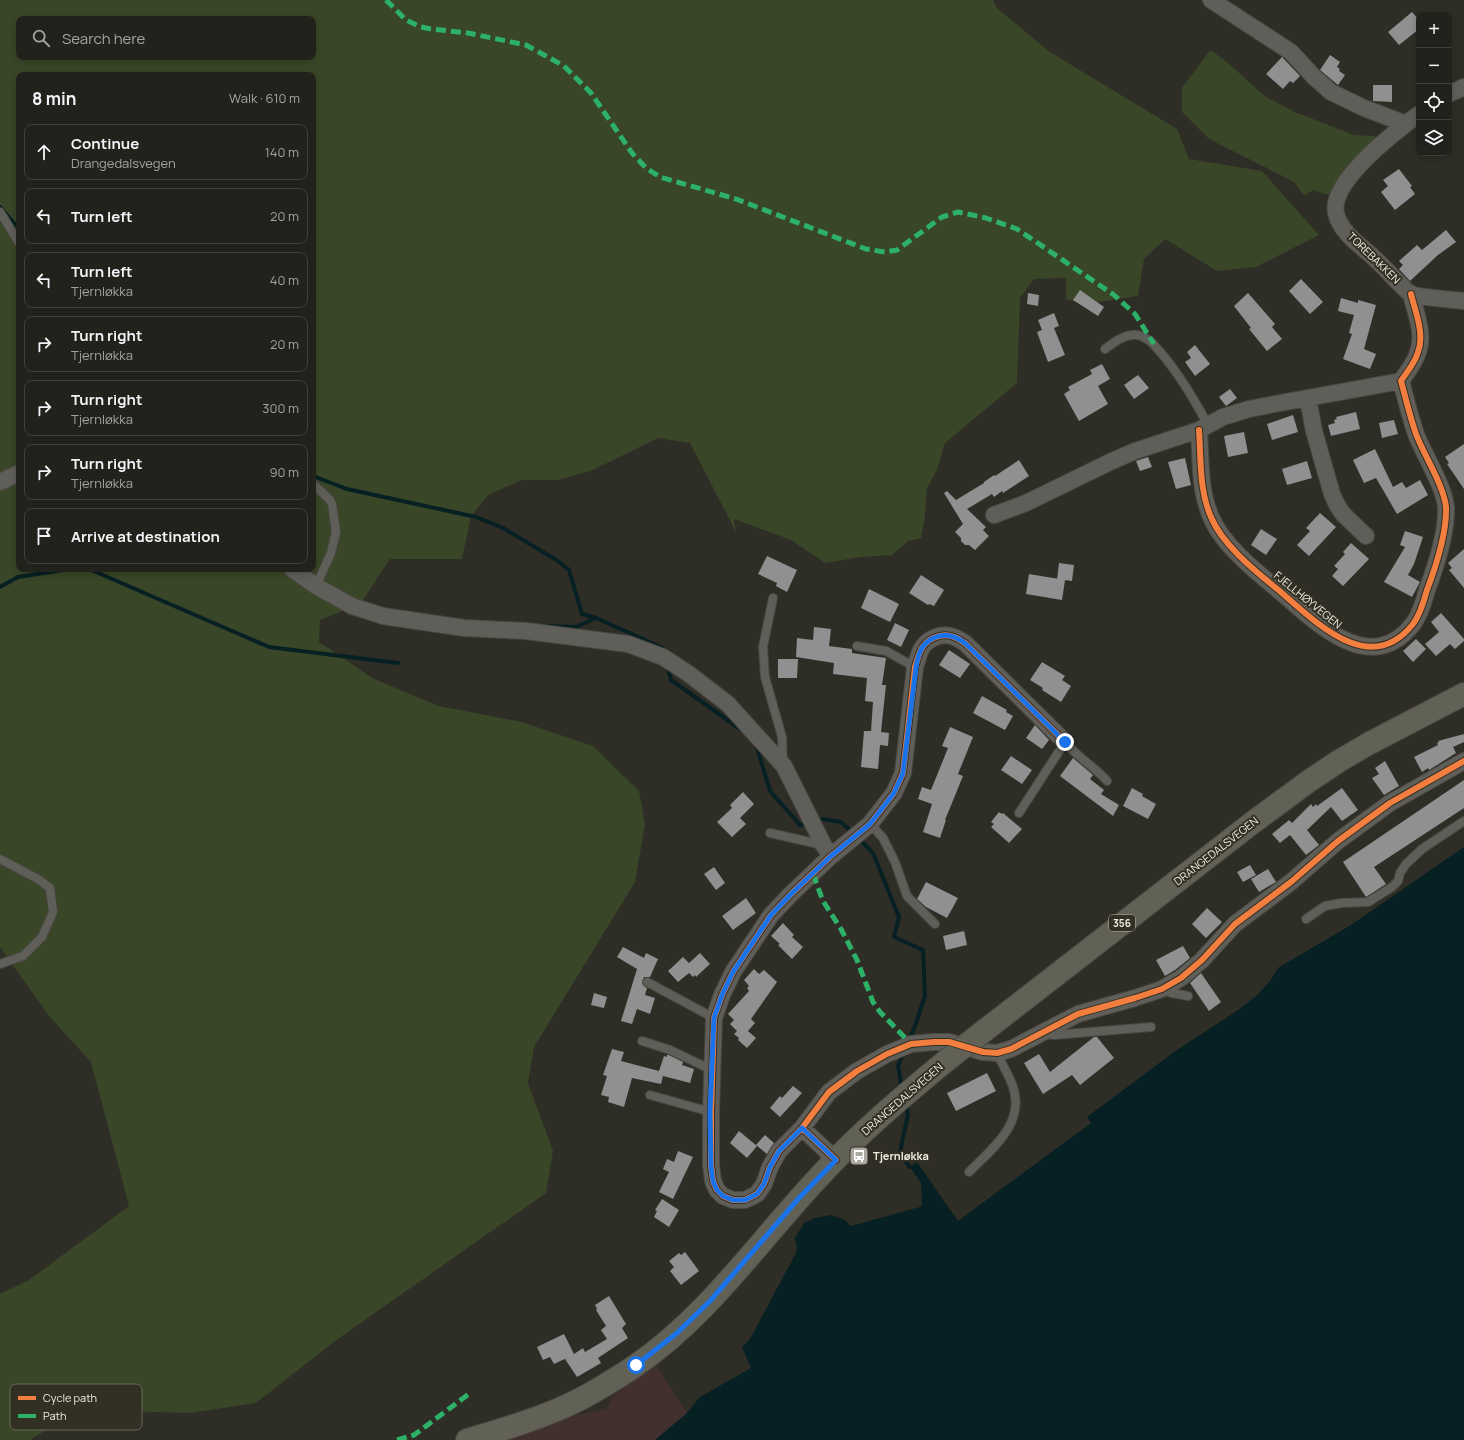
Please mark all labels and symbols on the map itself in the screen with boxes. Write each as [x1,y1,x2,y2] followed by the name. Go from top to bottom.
[1345,229,1404,287] street label: TOREBAKKEN
[1271,568,1345,632] street label: FJELLHØYVEGEN
[1056,733,1074,751] route end
[1170,813,1261,888] street label: DRANGEDALSVEGEN
[1109,915,1135,931] road number: 356
[858,1059,946,1138] street label: DRANGEDALSVEGEN
[848,1145,870,1167] bus stop icon: Tjernløkka
[873,1148,929,1163] place label: Tjernløkka
[627,1356,645,1374] route start
[10,1384,142,1430] legend
[43,1390,97,1405] text: Cycle path
[43,1408,66,1423] text: Path

